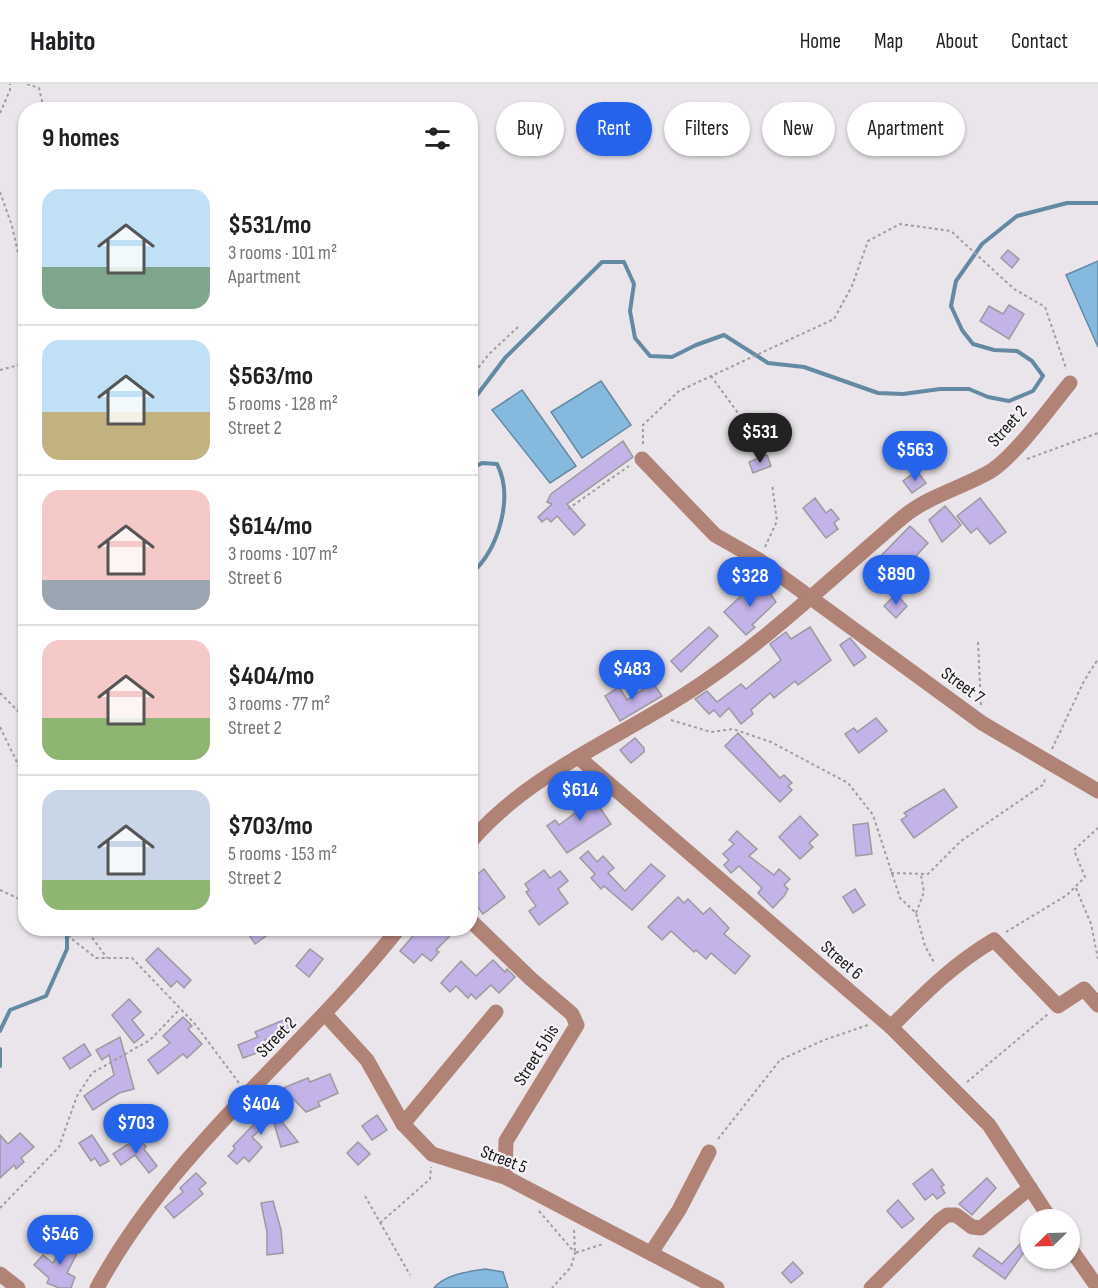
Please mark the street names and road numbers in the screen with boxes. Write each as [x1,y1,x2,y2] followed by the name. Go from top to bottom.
[983,401,1031,451] street label: Street 2
[937,663,989,708] street label: Street 7
[816,936,867,984] street label: Street 6
[252,1013,301,1062] street label: Street 2
[509,1021,563,1090] street label: Street 5 bis
[478,1141,530,1178] street label: Street 5

